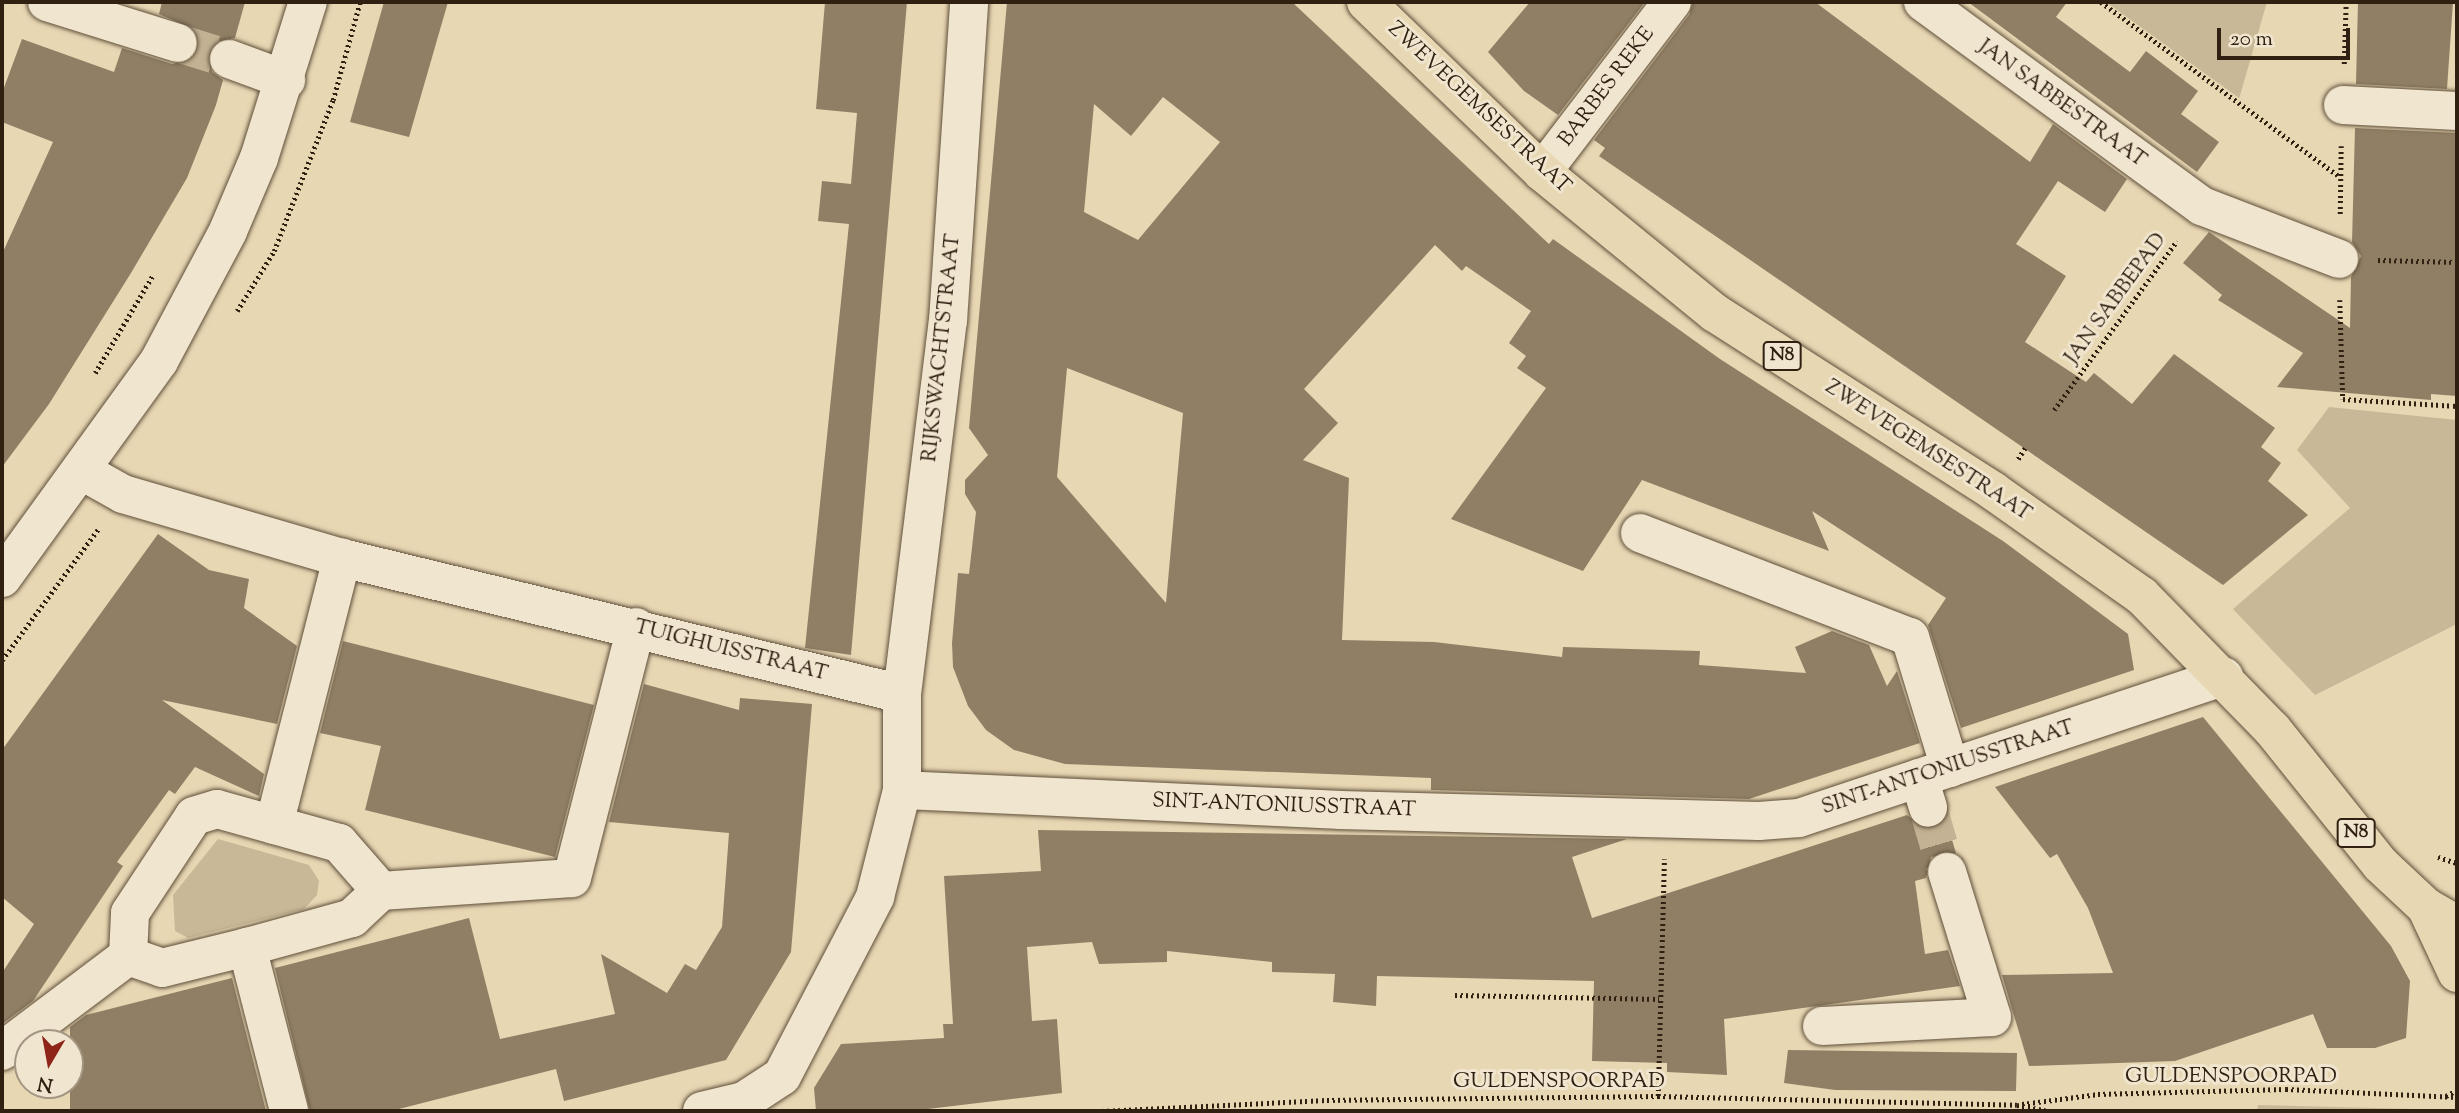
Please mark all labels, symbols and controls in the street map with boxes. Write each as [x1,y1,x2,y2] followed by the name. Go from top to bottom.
[2221,14,2354,58] scale bar
[1382,17,1576,199] street label: ZWEVEGEMSESTRAAT
[1554,22,1660,152] street label: BARBES REKE
[2230,25,2273,55] text: 20 m
[1973,34,2151,174] street label: JAN SABBESTRAAT
[2060,228,2172,370] street label: JAN SABBEPAD
[917,233,967,463] street label: RIJKSWACHTSTRAAT
[1761,340,1803,372] road number: N8
[1820,375,2036,527] street label: ZWEVEGEMSESTRAAT
[632,615,830,687] street label: TUIGHUISSTRAAT
[1819,715,2077,821] street label: SINT-ANTONIUSSTRAAT
[1152,789,1416,823] street label: SINT-ANTONIUSSTRAAT
[2335,818,2377,848] road number: N8
[14,1029,84,1099] north arrow
[2125,1064,2337,1090] street label: GULDENSPOORPAD
[36,1069,55,1098] text: N
[1453,1069,1665,1095] street label: GULDENSPOORPAD

